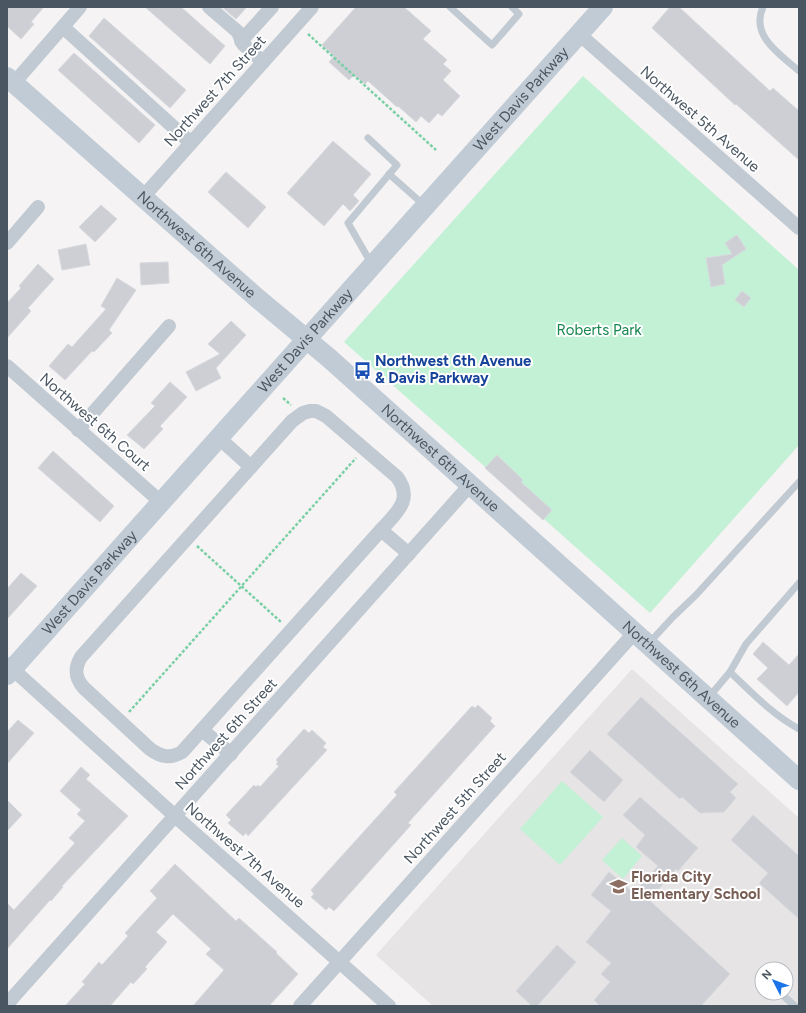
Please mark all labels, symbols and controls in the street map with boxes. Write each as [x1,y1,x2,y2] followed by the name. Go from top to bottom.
[160,32,270,150] street label: Northwest 7th Street
[470,43,572,155] street label: West Davis Parkway
[637,62,763,176] street label: Northwest 5th Avenue
[133,187,260,302] street label: Northwest 6th Avenue
[254,285,357,397] street label: West Davis Parkway
[556,321,642,339] park label: Roberts Park
[375,352,532,387] place label: Northwest 6th Avenue & Davis Parkway
[352,360,372,380] bus stop icon: Northwest 6th Avenue & Davis Parkway
[36,369,154,475] street label: Northwest 6th Court
[378,400,503,516] street label: Northwest 6th Avenue
[38,526,141,638] street label: West Davis Parkway
[619,617,744,732] street label: Northwest 6th Avenue
[171,674,281,793] street label: Northwest 6th Street
[400,748,510,867] street label: Northwest 5th Street
[182,798,308,912] street label: Northwest 7th Avenue
[631,868,761,903] place label: Florida City Elementary School
[608,876,628,896] school or university icon: Florida City Elementary School
[754,961,794,1001] north arrow
[759,967,775,982] text: N

